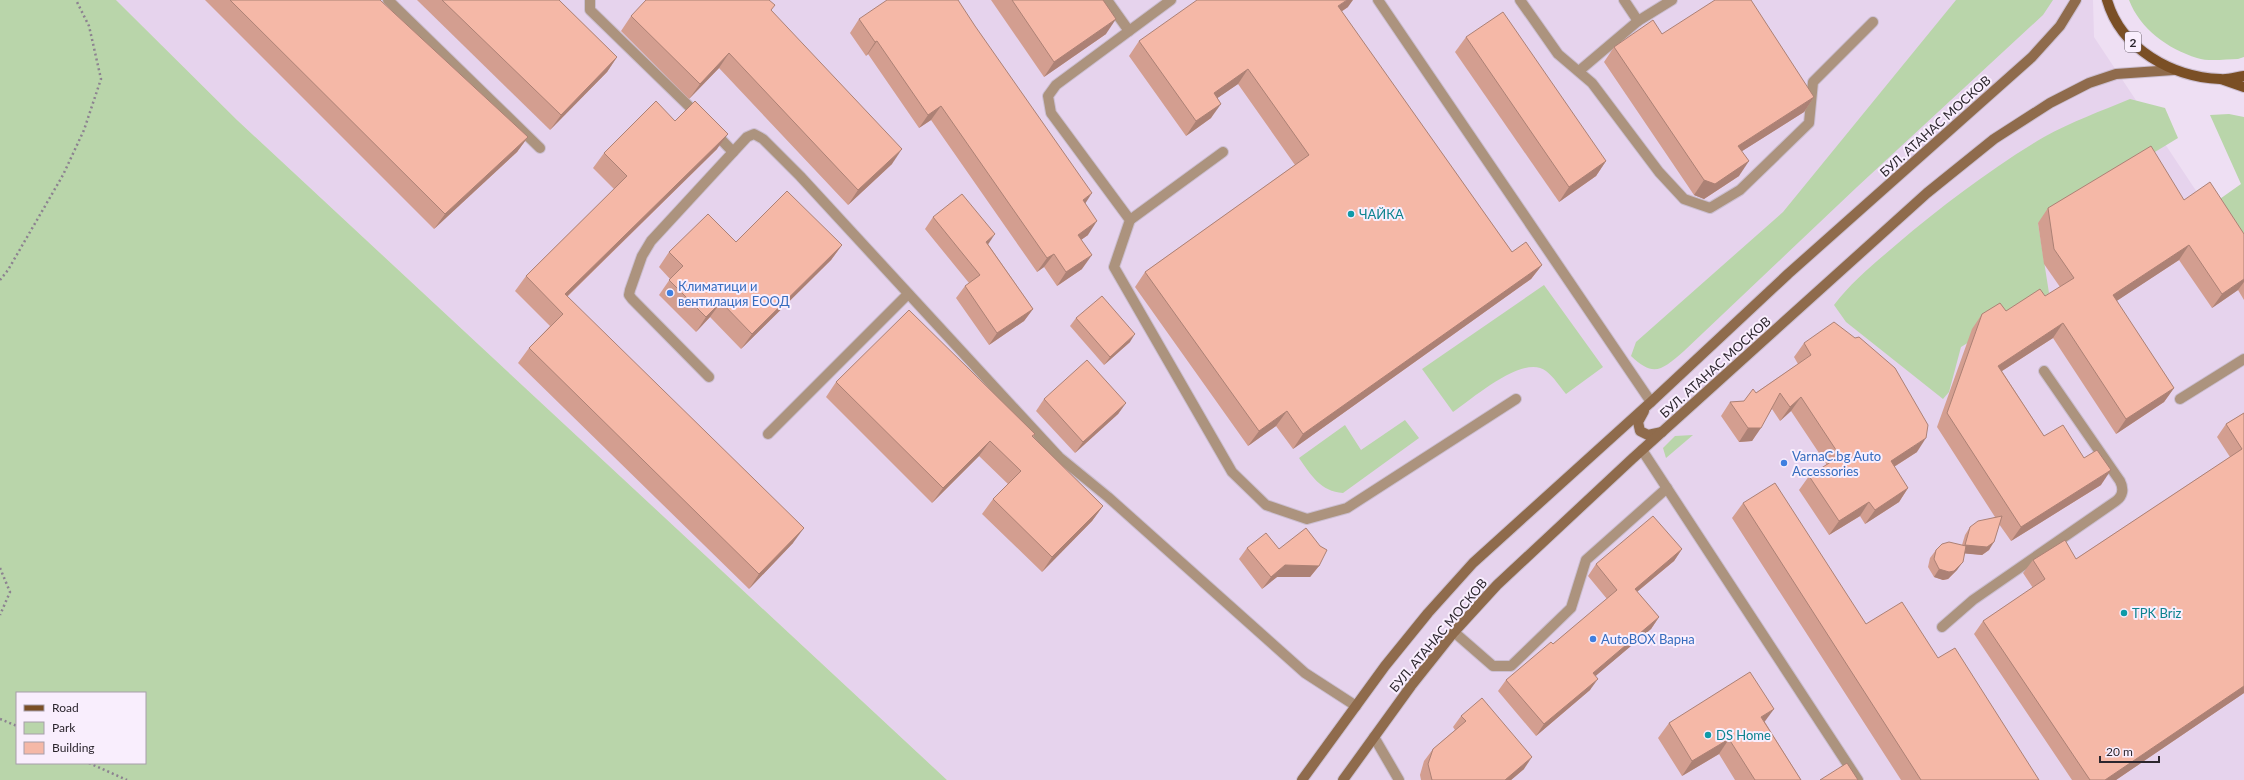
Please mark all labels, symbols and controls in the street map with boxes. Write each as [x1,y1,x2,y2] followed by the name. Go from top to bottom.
[2125,32,2141,52] road number: 2
[1876,72,1994,180] street label: БУЛ. АТАНАС МОСКОВ
[1359,206,1404,222] place label: ЧАЙКА
[1346,209,1356,219] marker: ЧАЙКА
[678,278,790,309] place label: Климатици и вентилация ЕООД
[665,288,675,298] marker: Климатици и вентилация ЕООД
[1656,313,1774,421] street label: БУЛ. АТАНАС МОСКОВ
[1792,448,1881,479] place label: VarnaC.bg Auto Accessories
[1779,458,1789,468] marker: VarnaC.bg Auto Accessories
[1386,575,1490,695] street label: БУЛ. АТАНАС МОСКОВ
[2132,605,2182,621] place label: TPK Briz
[2119,608,2129,618] marker: TPK Briz
[1601,631,1695,647] place label: AutoBOX Варна
[1588,634,1598,644] marker: AutoBOX Варна
[16,692,146,764] legend
[52,700,79,715] text: Road
[52,720,76,735] text: Park
[1716,727,1771,743] place label: DS Home
[1703,730,1713,740] marker: DS Home
[2100,738,2159,764] scale bar
[52,740,95,755] text: Building
[2106,744,2133,759] text: 20 m

